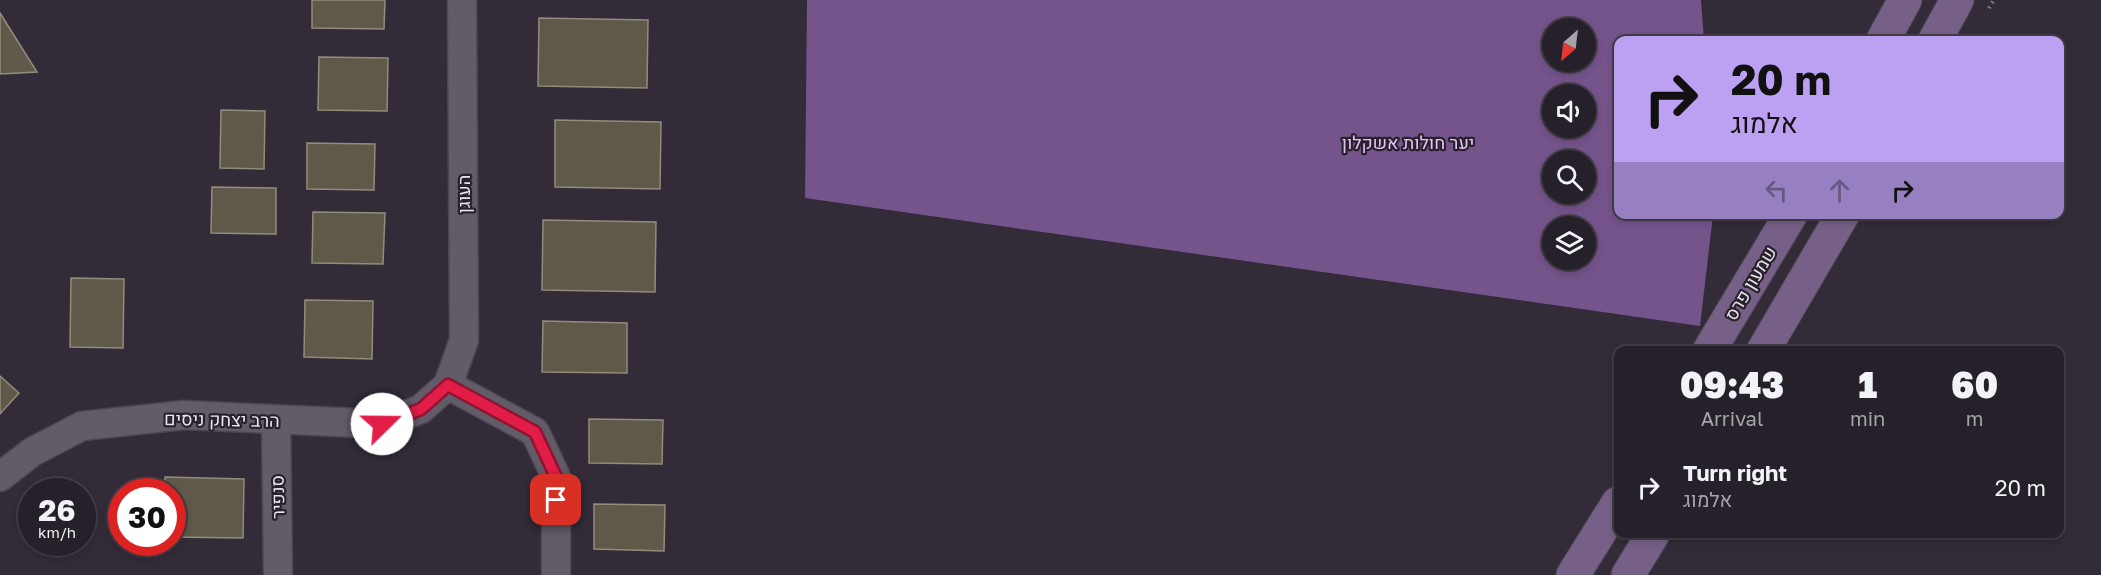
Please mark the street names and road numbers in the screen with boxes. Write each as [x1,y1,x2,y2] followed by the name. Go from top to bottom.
[452,175,474,213] street label: העוגן
[1719,242,1781,324] street label: שמעון פרס
[164,407,280,431] street label: הרב יצחק ניסים
[266,475,288,519] street label: סנפיר

